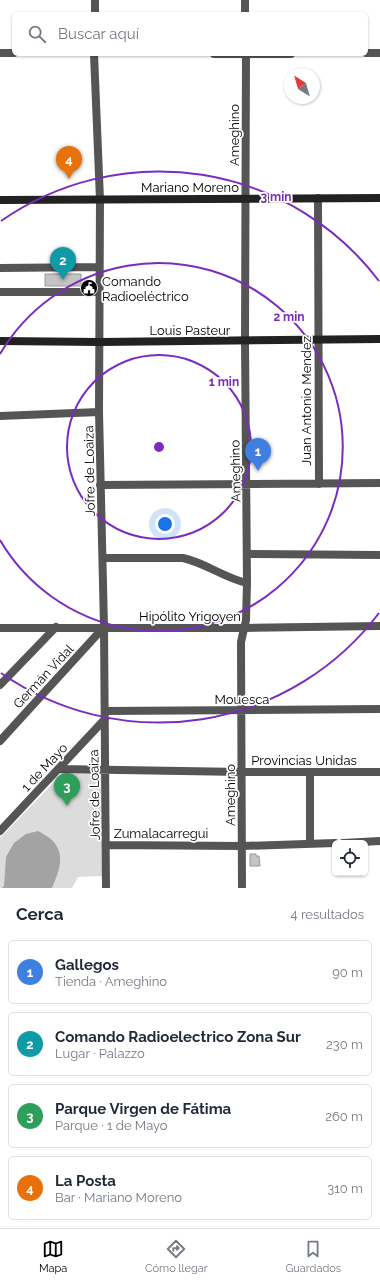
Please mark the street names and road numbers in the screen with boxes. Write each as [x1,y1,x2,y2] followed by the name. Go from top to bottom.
[227,104,242,166] street label: Ameghino
[141,180,239,195] street label: Mariano Moreno
[150,323,231,338] street label: Louis Pasteur
[299,336,314,466] street label: Juan Antonio Mendez
[81,425,98,517] street label: Jofre de Loaiza
[227,440,244,502] street label: Ameghino
[139,609,241,624] street label: Hipólito Yrigoyen
[10,641,77,711] street label: Germán Vidal
[215,692,269,707] street label: Mouesca
[18,740,71,795] street label: 1 de Mayo
[86,749,103,841] street label: Jofre de Loaiza
[251,753,357,768] street label: Provincias Unidas
[223,764,238,826] street label: Ameghino
[114,826,208,841] street label: Zumalacarregui

